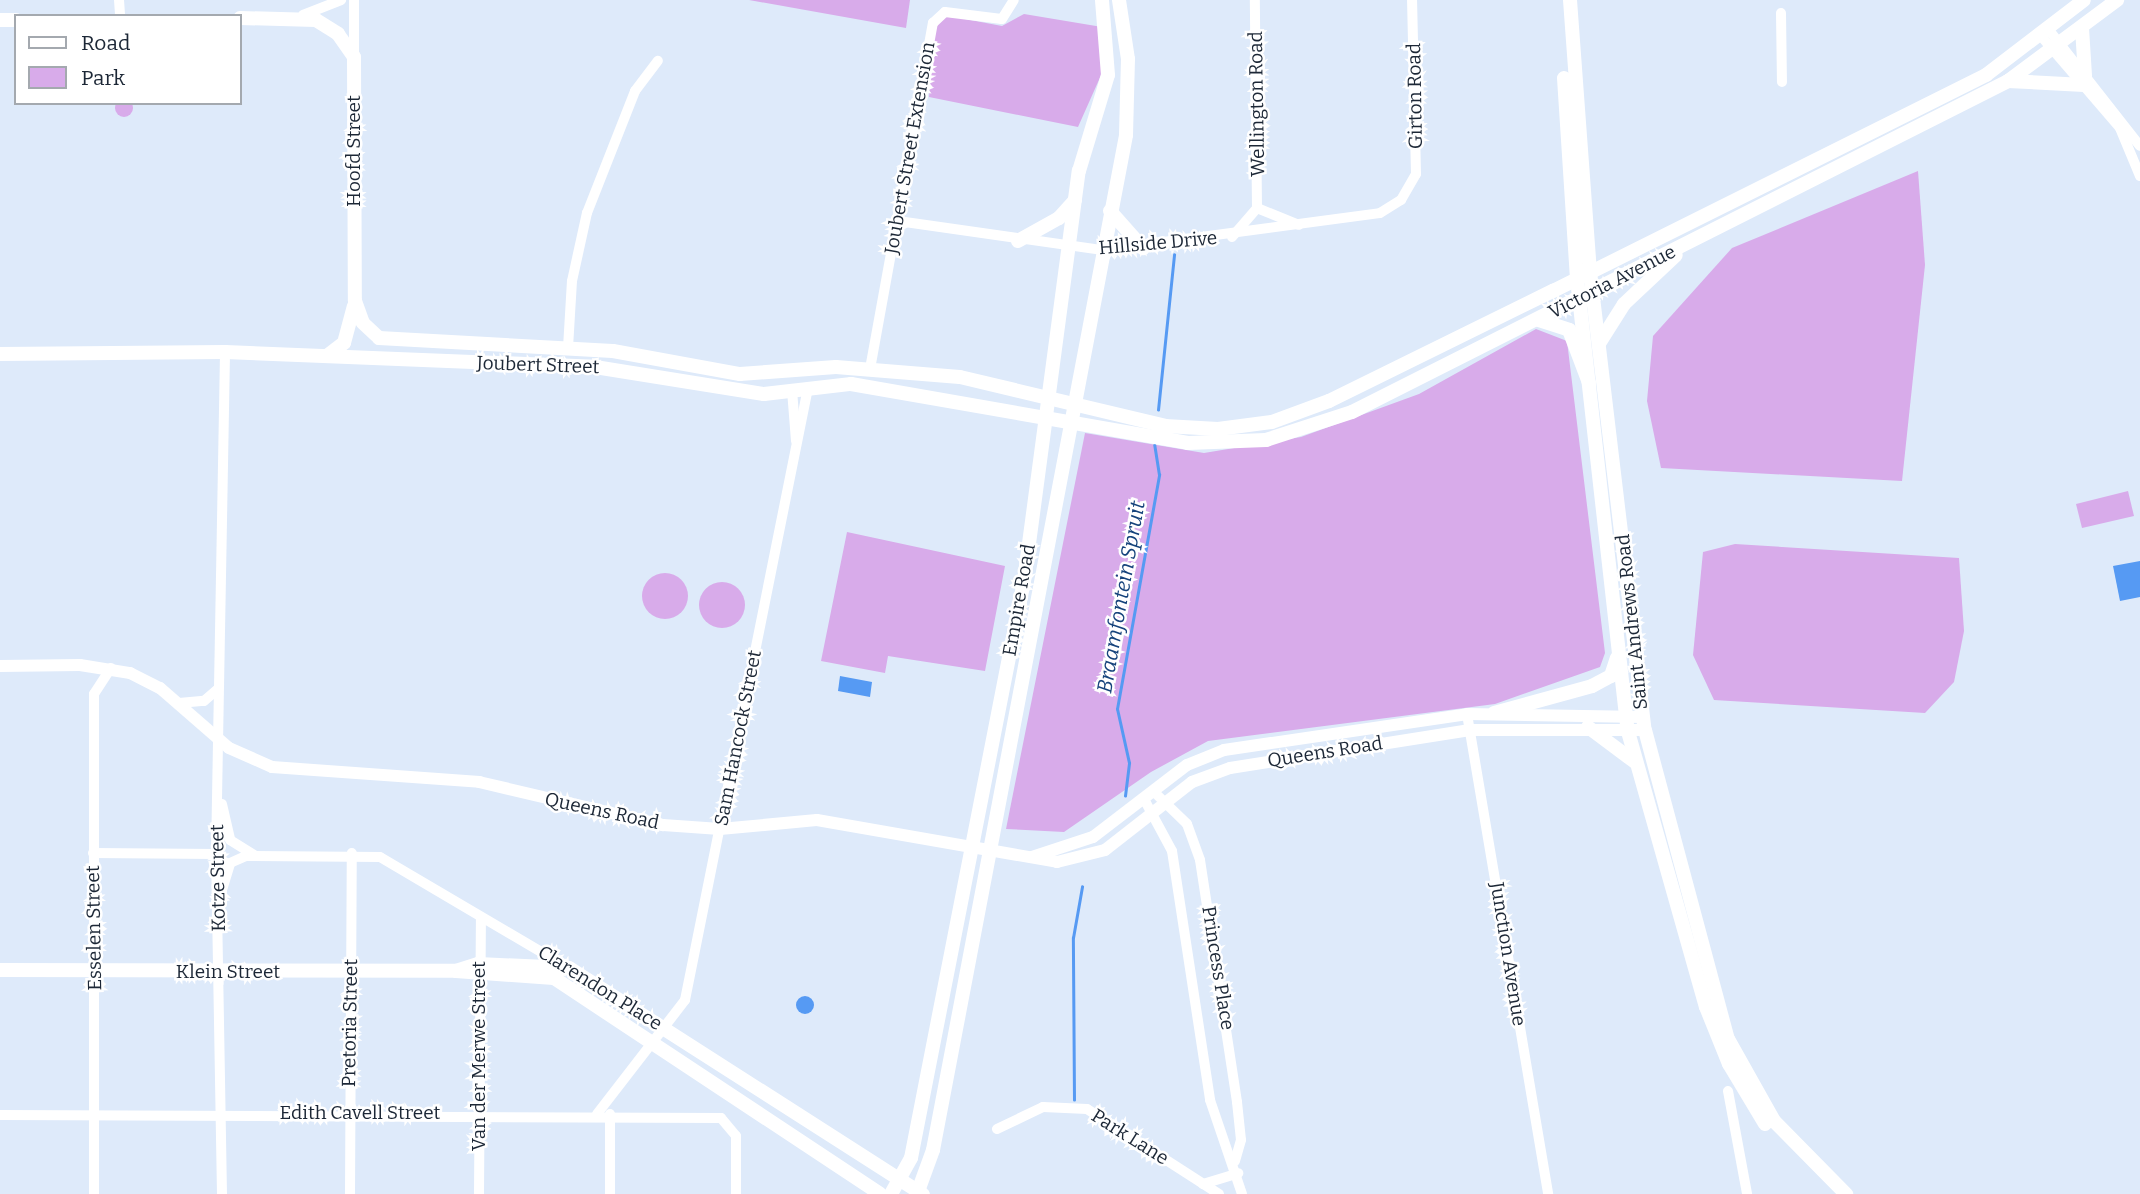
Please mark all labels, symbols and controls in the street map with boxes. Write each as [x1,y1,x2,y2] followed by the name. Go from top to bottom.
[14,14,242,105] legend
[81,30,130,56] text: Road
[1244,31,1270,177] street label: Wellington Road
[880,40,940,256] street label: Joubert Street Extension
[1403,43,1427,149] street label: Girton Road
[81,65,125,91] text: Park
[343,95,365,207] street label: Hoofd Street
[1098,226,1218,260] street label: Hillside Drive
[1545,240,1679,324] street label: Victoria Avenue
[476,351,600,379] street label: Joubert Street
[1092,499,1150,695] water label: Braamfontein Spruit
[1611,533,1653,711] street label: Saint Andrews Road
[998,542,1040,658] street label: Empire Road
[710,648,766,828] street label: Sam Hancock Street
[1266,732,1384,772] street label: Queens Road
[543,788,661,834] street label: Queens Road
[206,824,230,932] street label: Kotze Street
[82,865,106,991] street label: Esselen Street
[1485,880,1531,1028] street label: Junction Avenue
[1197,904,1239,1032] street label: Princess Place
[534,941,666,1035] street label: Clarendon Place
[337,959,363,1087] street label: Pretoria Street
[176,961,280,983] street label: Klein Street
[468,961,490,1151] street label: Van der Merwe Street
[280,1102,440,1124] street label: Edith Cavell Street
[1087,1104,1173,1170] street label: Park Lane

